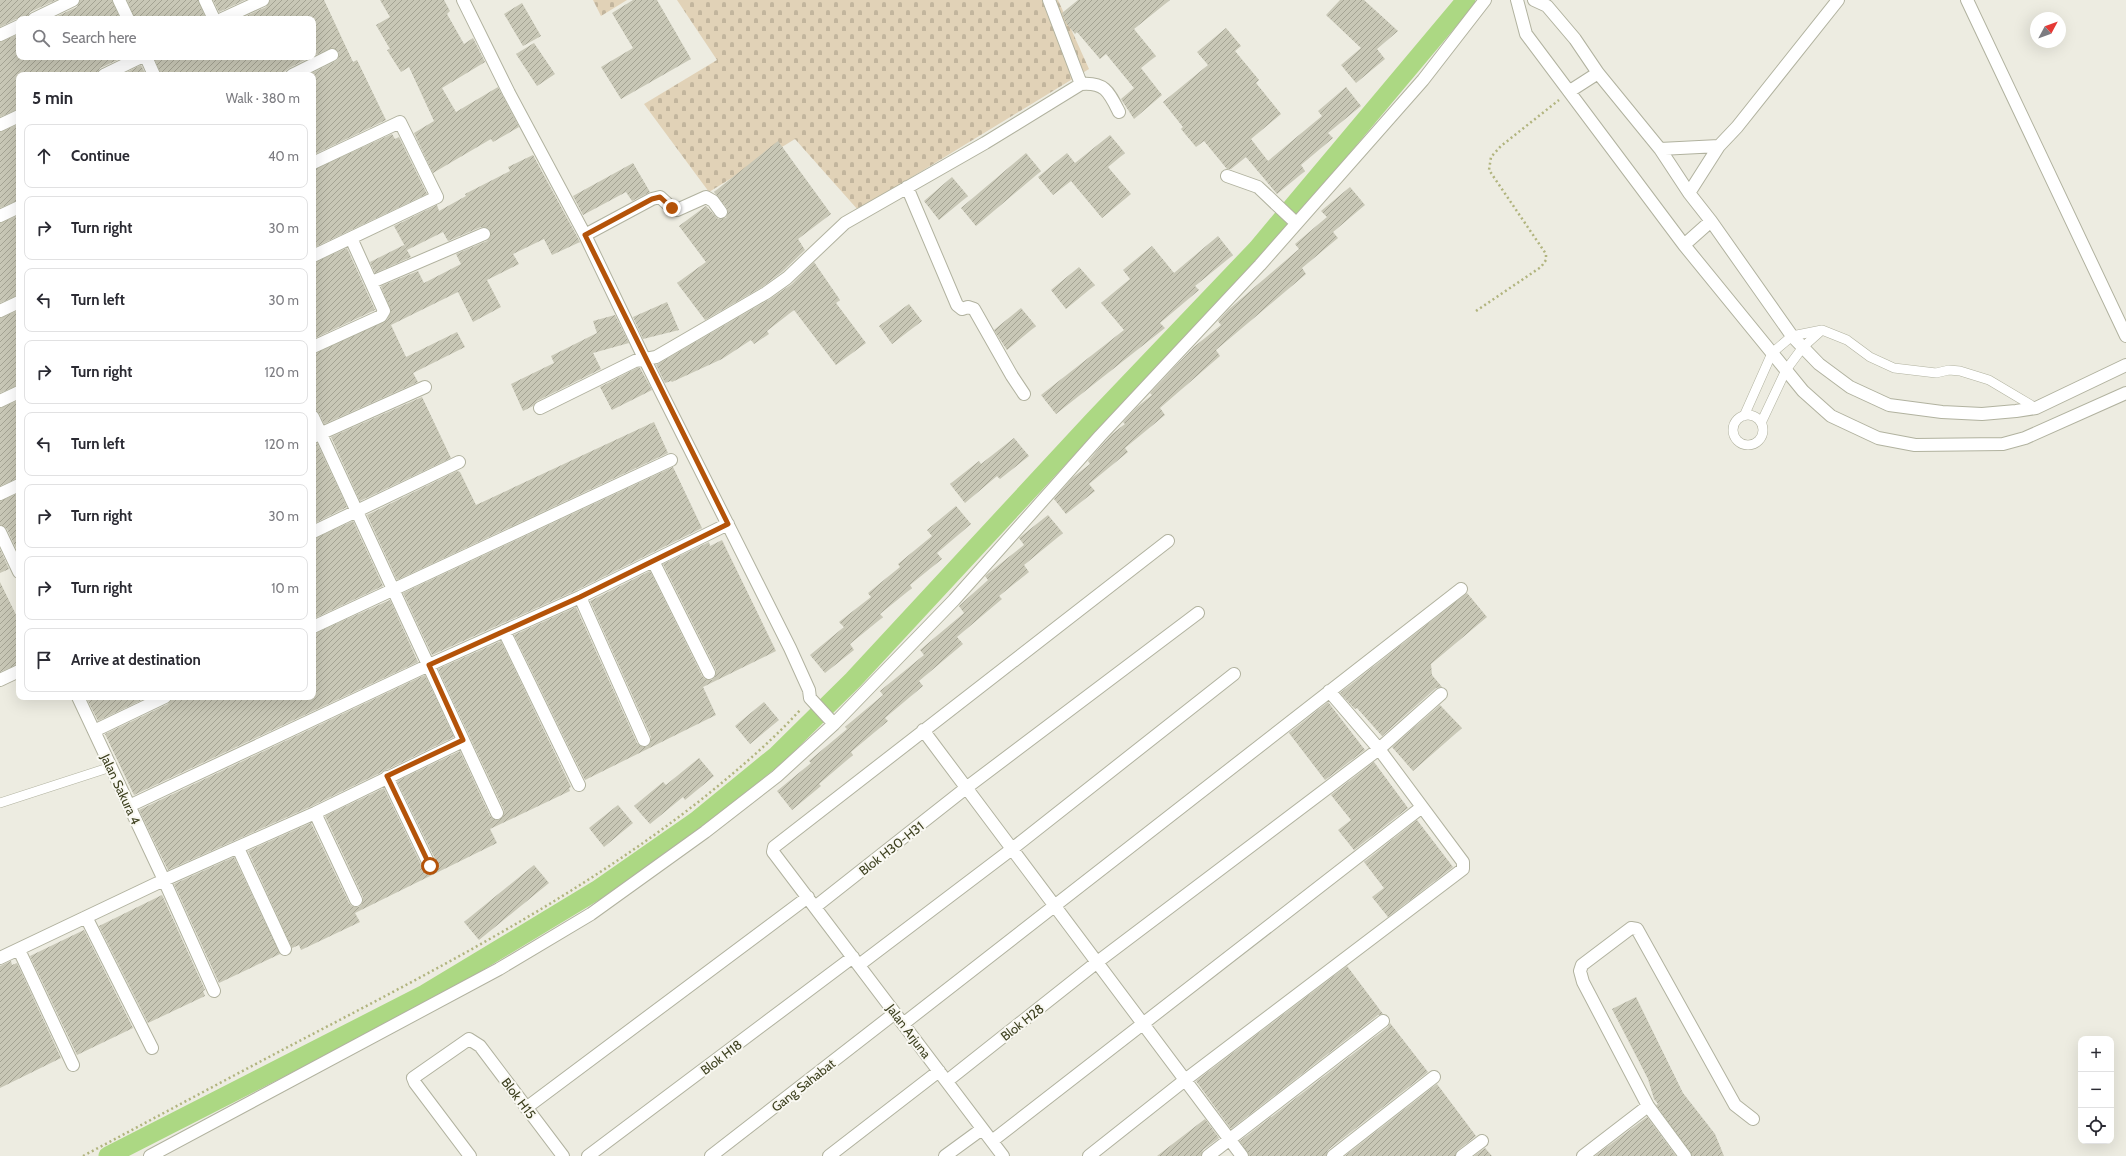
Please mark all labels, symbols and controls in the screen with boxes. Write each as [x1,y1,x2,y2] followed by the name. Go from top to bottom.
[2030,12,2066,48] north arrow
[16,16,316,60] search box
[30,27,52,49] icon: search
[62,29,137,47] text: Search here
[32,88,73,108] text: 5 min
[226,90,300,106] text: Walk · 380 m
[33,145,55,167] icon: ahead
[71,147,130,165] text: Continue
[268,148,299,164] text: 40 m
[663,199,681,217] route end
[33,217,55,239] icon: right
[71,219,132,237] text: Turn right
[269,220,299,236] text: 30 m
[33,289,55,311] icon: left
[71,291,125,309] text: Turn left
[269,292,299,308] text: 30 m
[33,361,55,383] icon: right
[71,363,132,381] text: Turn right
[265,364,299,380] text: 120 m
[33,433,55,455] icon: left
[71,435,125,453] text: Turn left
[265,436,299,452] text: 120 m
[33,505,55,527] icon: right
[71,507,132,525] text: Turn right
[269,508,299,524] text: 30 m
[33,577,55,599] icon: right
[71,579,132,597] text: Turn right
[271,580,299,596] text: 10 m
[33,649,55,671] icon: arrive
[71,651,201,669] text: Arrive at destination
[97,750,145,827] street label: Jalan Sakura 4
[855,818,927,878] street label: Blok H30-H31
[421,857,439,875] route start
[882,1000,935,1063] street label: Jalan Arjuna
[997,1000,1047,1044] street label: Blok H28
[697,1036,745,1078] street label: Blok H18
[2078,1036,2114,1144] map controls
[2078,1036,2114,1072] button: +
[768,1055,839,1115] street label: Gang Sahabat
[2078,1072,2114,1108] button: −
[498,1074,540,1122] street label: Blok H15
[2078,1108,2114,1144] button: locate

